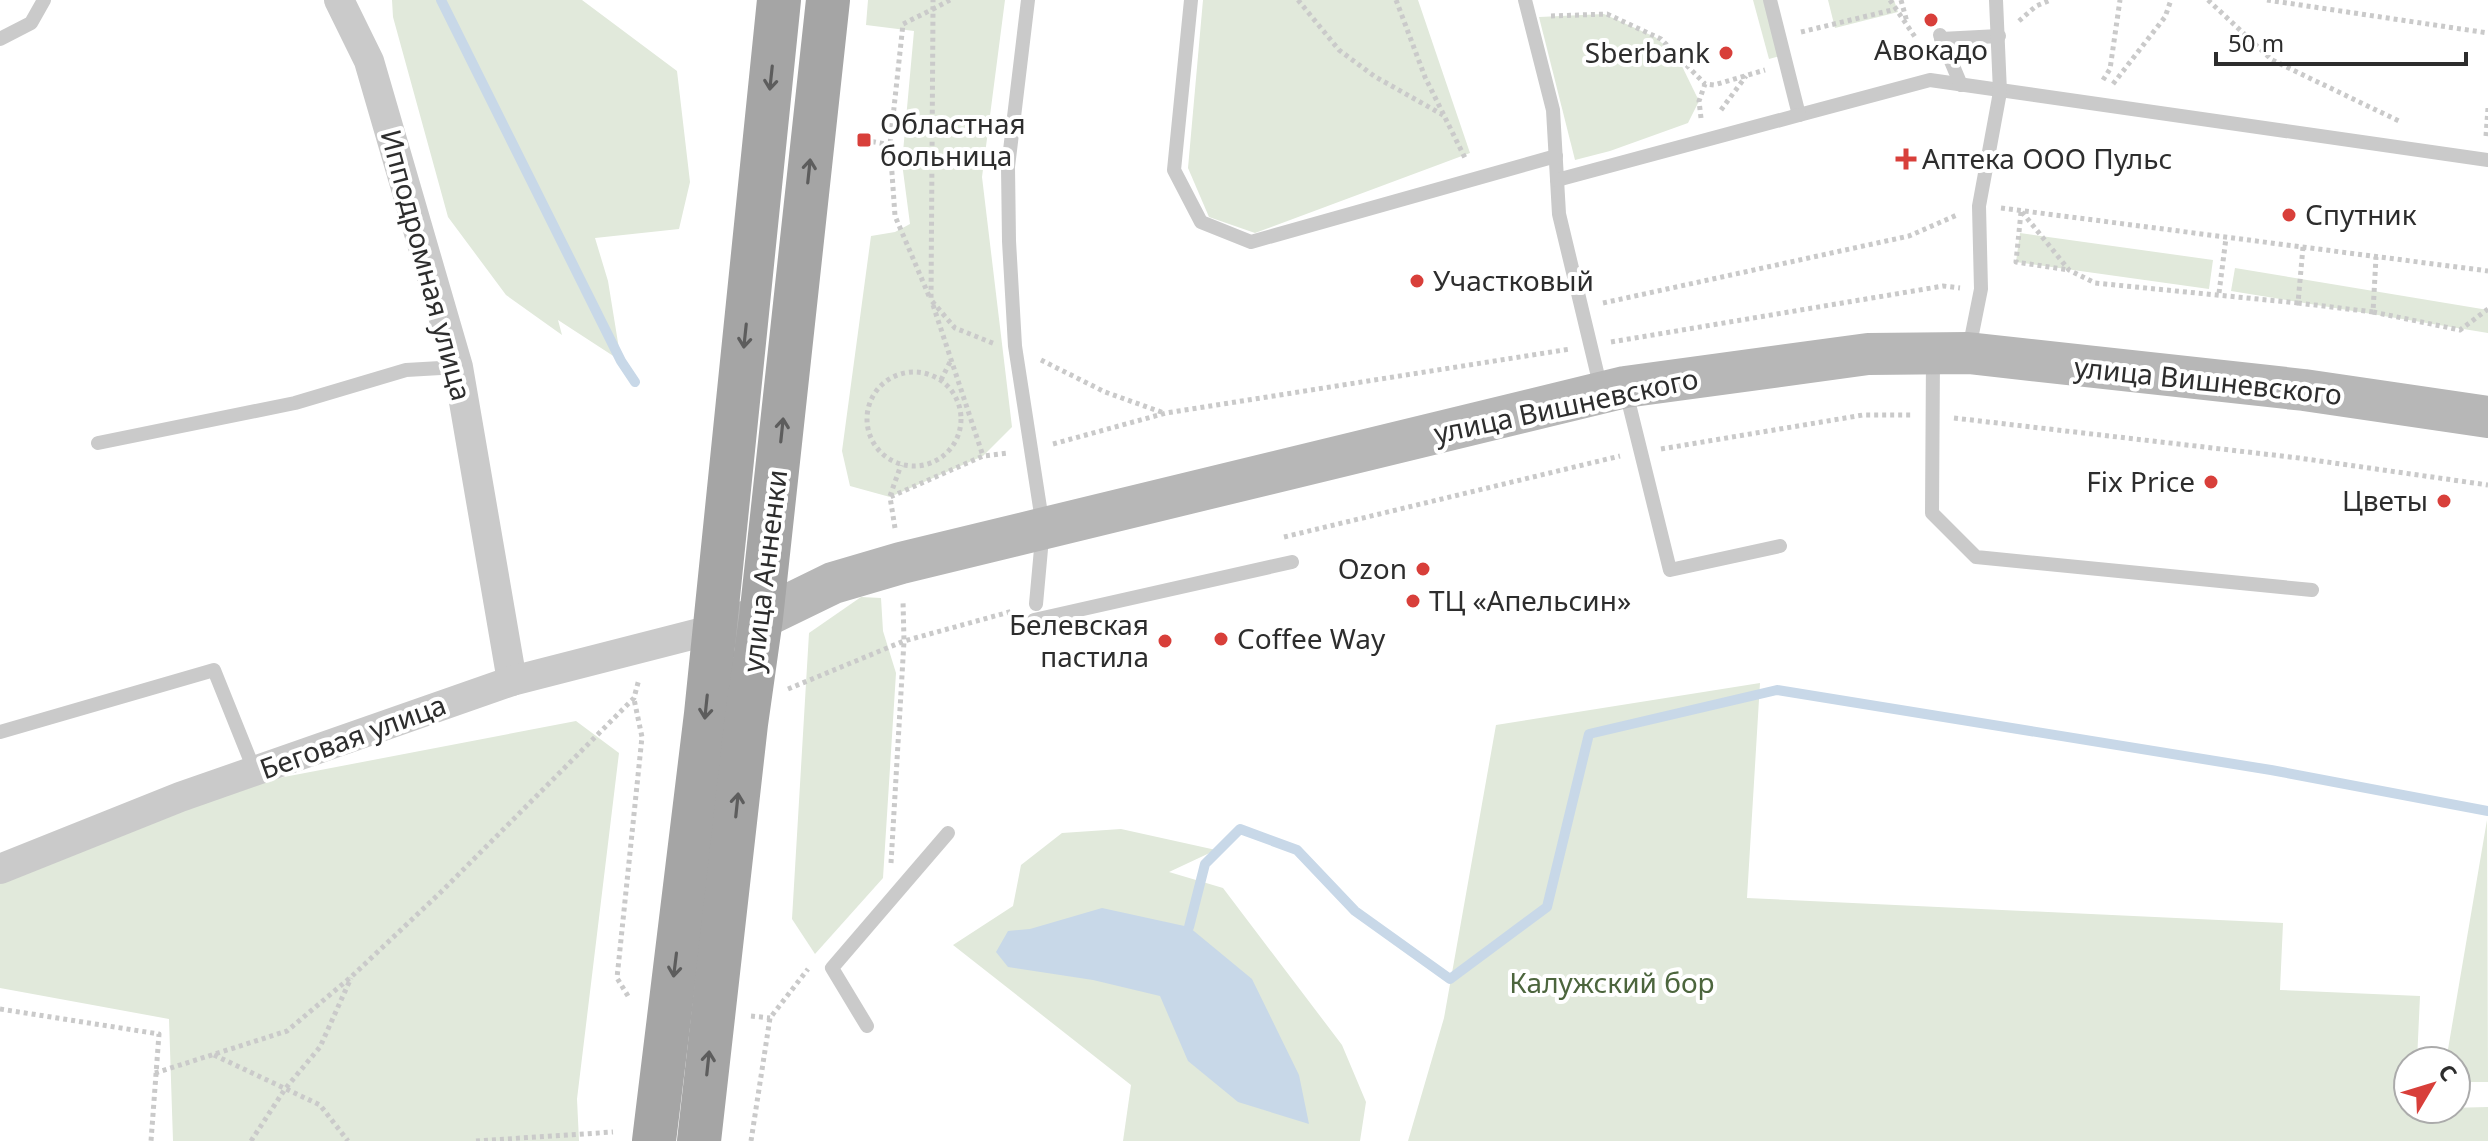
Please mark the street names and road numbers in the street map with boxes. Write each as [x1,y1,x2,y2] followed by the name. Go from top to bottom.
[372,125,481,405] street label: Ипподромная улица
[2072,347,2344,413] street label: улица Вишневского
[1430,358,1701,452] street label: улица Вишневского
[733,467,795,674] street label: улица Анненки
[254,685,451,787] street label: Беговая улица

